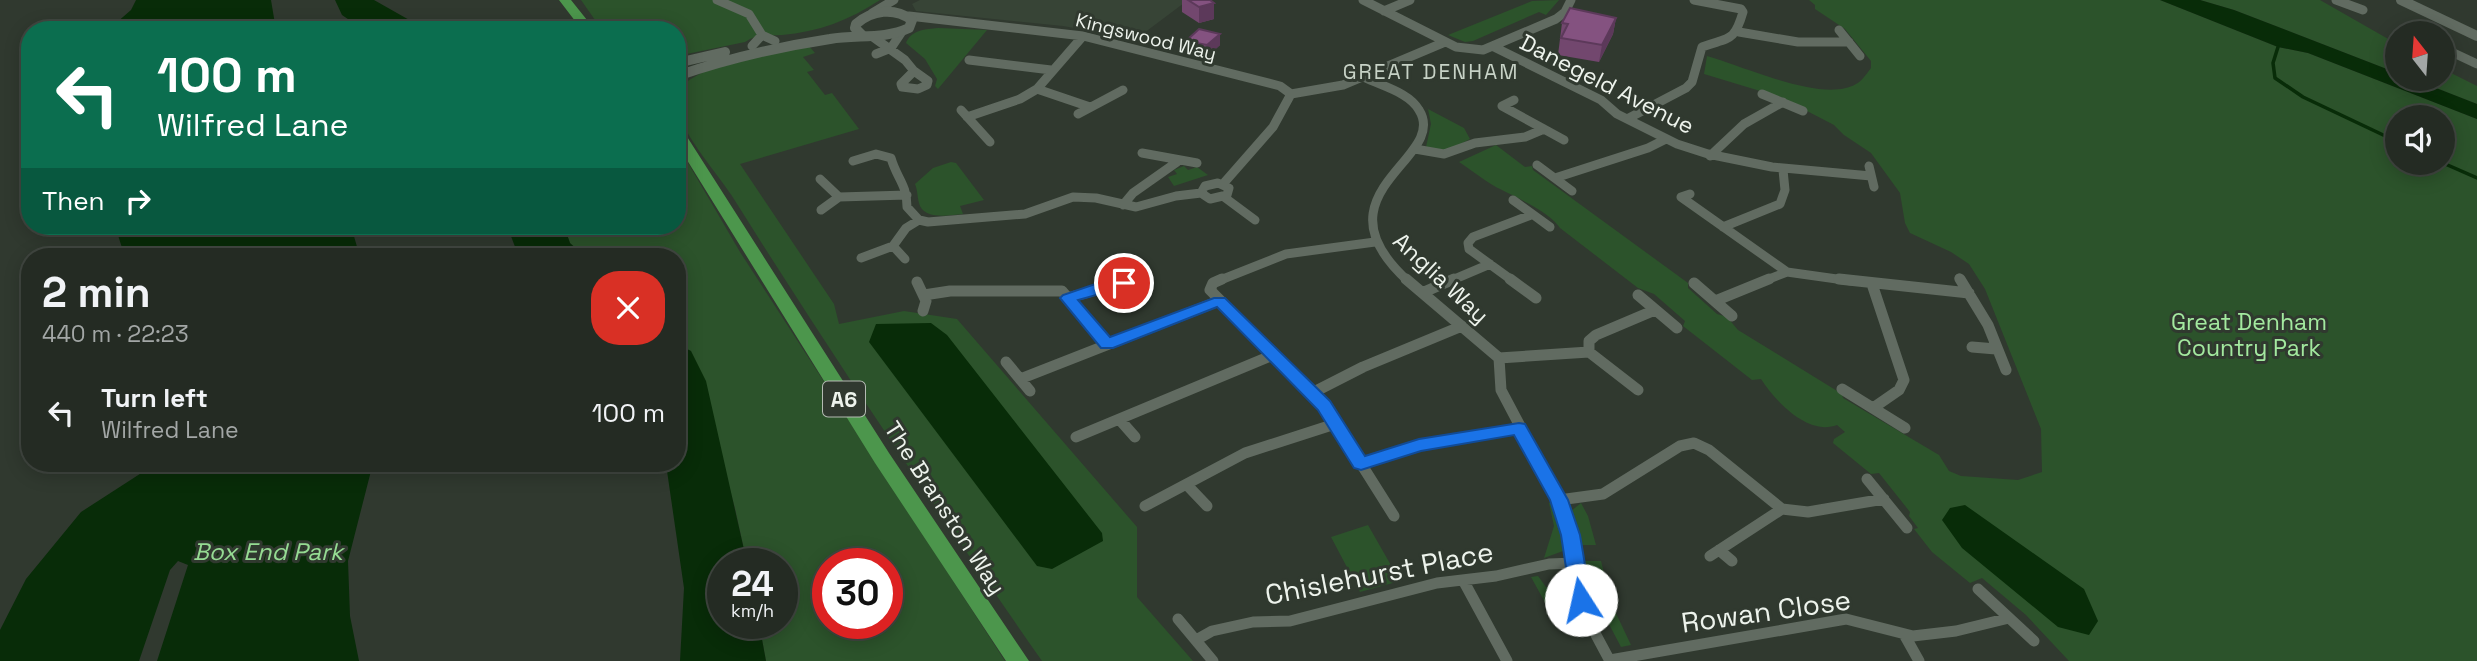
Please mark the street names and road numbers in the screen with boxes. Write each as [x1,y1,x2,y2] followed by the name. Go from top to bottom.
[1073,7,1219,67] street label: Kingswood Way
[1515,27,1699,141] street label: Danegeld Avenue
[1387,226,1495,330] street label: Anglia Way
[823,382,865,416] road number: A6
[878,416,1012,600] street label: The Branston Way
[1262,533,1496,613] street label: Chislehurst Place
[1679,581,1853,641] street label: Rowan Close

